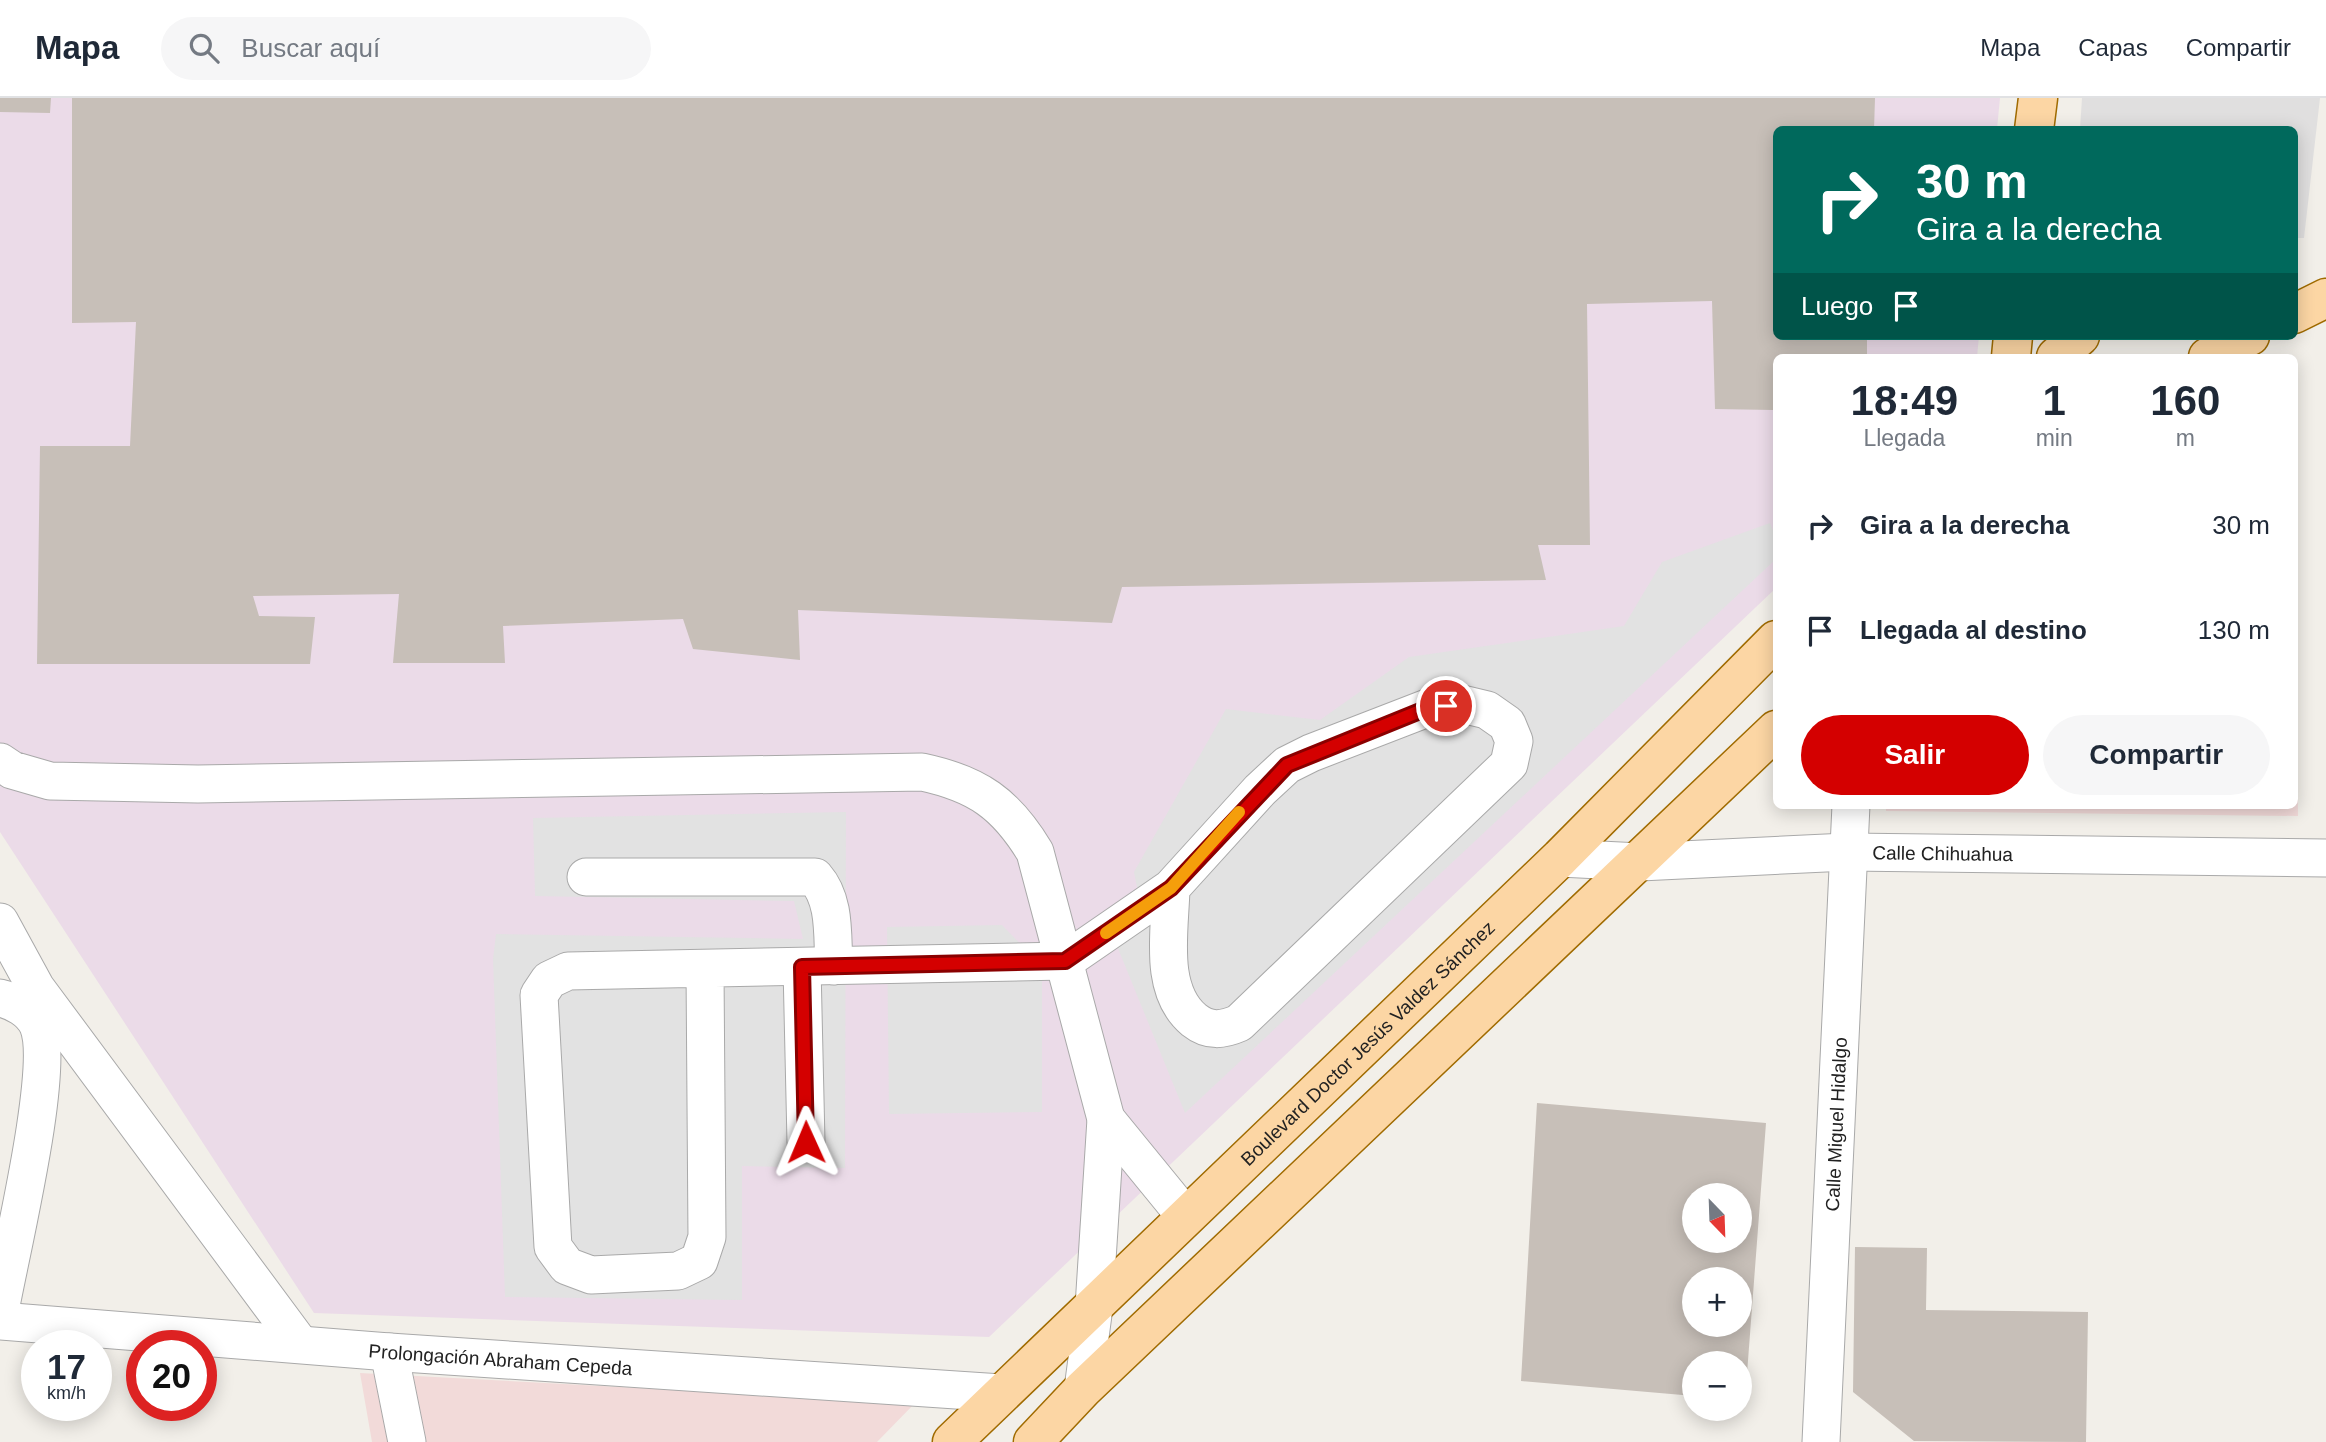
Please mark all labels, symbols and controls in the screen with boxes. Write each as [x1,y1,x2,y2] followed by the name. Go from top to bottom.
[161,17,651,80] search box
[35,29,119,66] text: Mapa
[185,29,223,67] icon: search
[241,33,380,63] text: Buscar aquí
[1980,34,2040,61] text: Mapa
[2078,34,2148,61] text: Capas
[2186,34,2291,61] text: Compartir
[1801,154,1892,245] icon: right
[1916,154,2028,208] text: 30 m
[1916,211,2161,247] text: Gira a la derecha
[1887,287,1925,325] icon: arrive
[1801,291,1873,321] text: Luego
[1851,377,1958,424] text: 18:49
[2042,377,2066,424] text: 1
[2150,377,2220,424] text: 160
[1863,425,1945,451] text: Llegada
[2036,425,2073,451] text: min
[2176,425,2195,451] text: m
[1801,507,1839,545] icon: right
[1860,510,2070,540] text: Gira a la derecha
[2212,510,2270,540] text: 30 m
[1801,612,1839,650] icon: arrive
[1860,615,2087,645] text: Llegada al destino
[2198,615,2270,645] text: 130 m
[1416,676,1476,736] pin
[1427,687,1465,725] icon: arrive
[1801,715,2029,795] button: Salir
[2043,715,2270,795] button: Compartir
[1872,842,2014,865] street label: Calle Chihuahua
[1237,917,1499,1170] street label: Boulevard Doctor Jesús Valdez Sánchez
[1822,1037,1851,1212] street label: Calle Miguel Hidalgo
[769,1105,843,1179] position arrow
[1682,1183,1752,1253] north arrow
[1682,1183,1752,1421] map controls
[1682,1267,1752,1337] button: +
[126,1330,217,1421] speed limit sign: 20
[368,1340,633,1379] street label: Prolongación Abraham Cepeda
[47,1347,86,1386] text: 17
[1682,1351,1752,1421] button: −
[47,1383,86,1403] text: km/h

